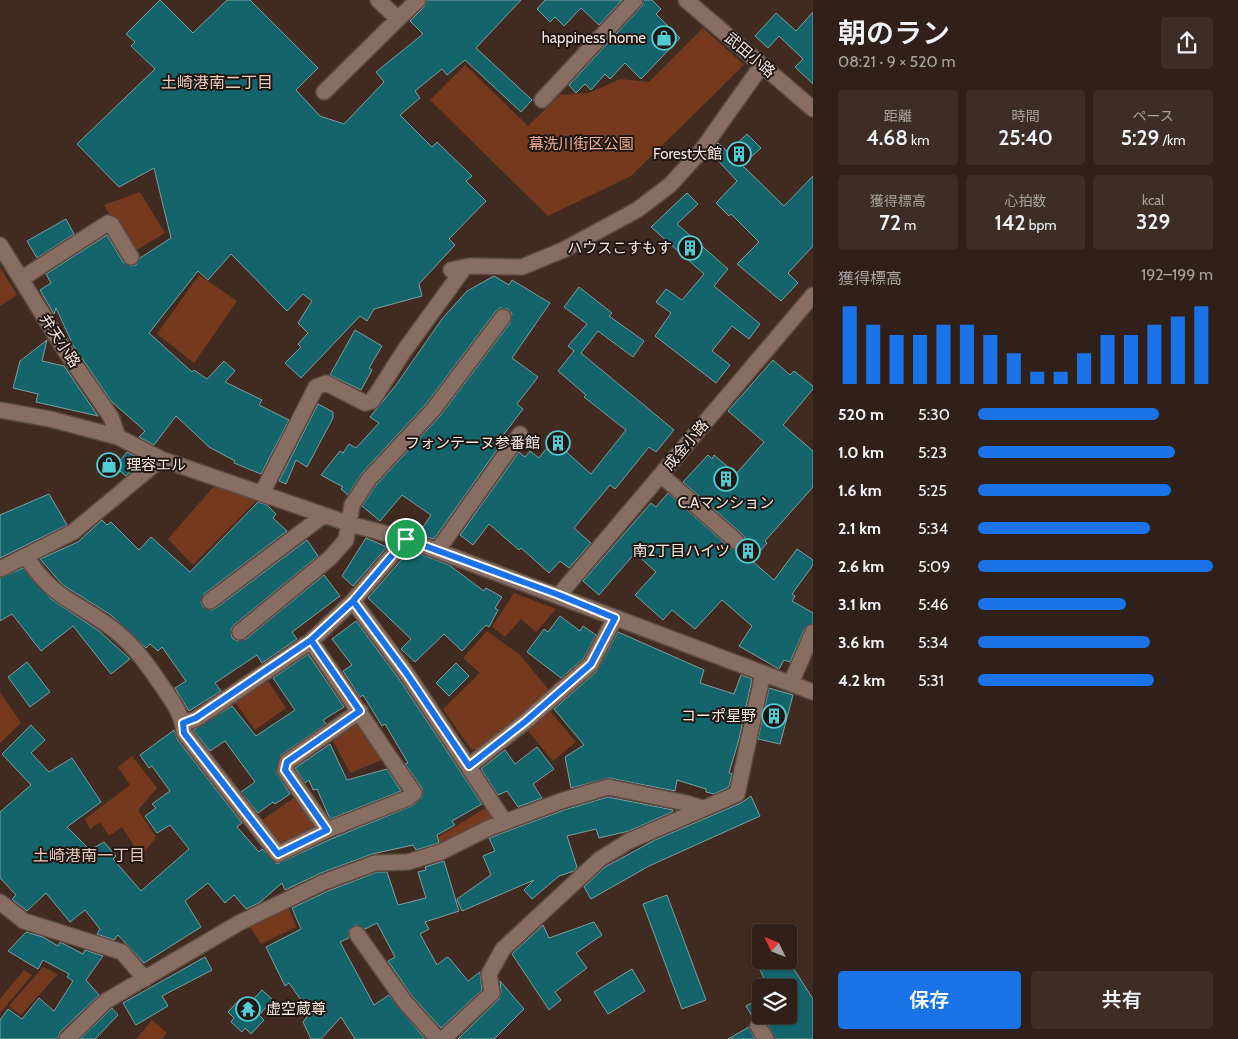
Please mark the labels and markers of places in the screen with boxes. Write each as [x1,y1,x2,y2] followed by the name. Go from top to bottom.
[651,25,677,51] shop icon: happiness home
[542,29,646,47] place label: happiness home
[726,141,752,167] building icon: Forest大館
[653,145,722,163] place label: Forest大館
[677,235,703,261] building icon: ハウスこすもす
[567,239,672,257] place label: ハウスこすもす
[545,430,571,456] building icon: フォンテーヌ参番館
[405,434,540,452] place label: フォンテーヌ参番館
[96,452,122,478] shop icon: 理容エル
[126,456,186,474] place label: 理容エル
[713,466,739,492] building icon: C.Aマンション
[678,494,774,512] place label: C.Aマンション
[385,518,427,560] pin
[735,538,761,564] building icon: 南2丁目ハイツ
[632,542,730,560] place label: 南2丁目ハイツ
[761,703,787,729] building icon: コーポ星野
[681,707,756,725] place label: コーポ星野
[235,996,261,1022] temple icon: 虚空蔵尊
[266,1000,326,1018] place label: 虚空蔵尊

